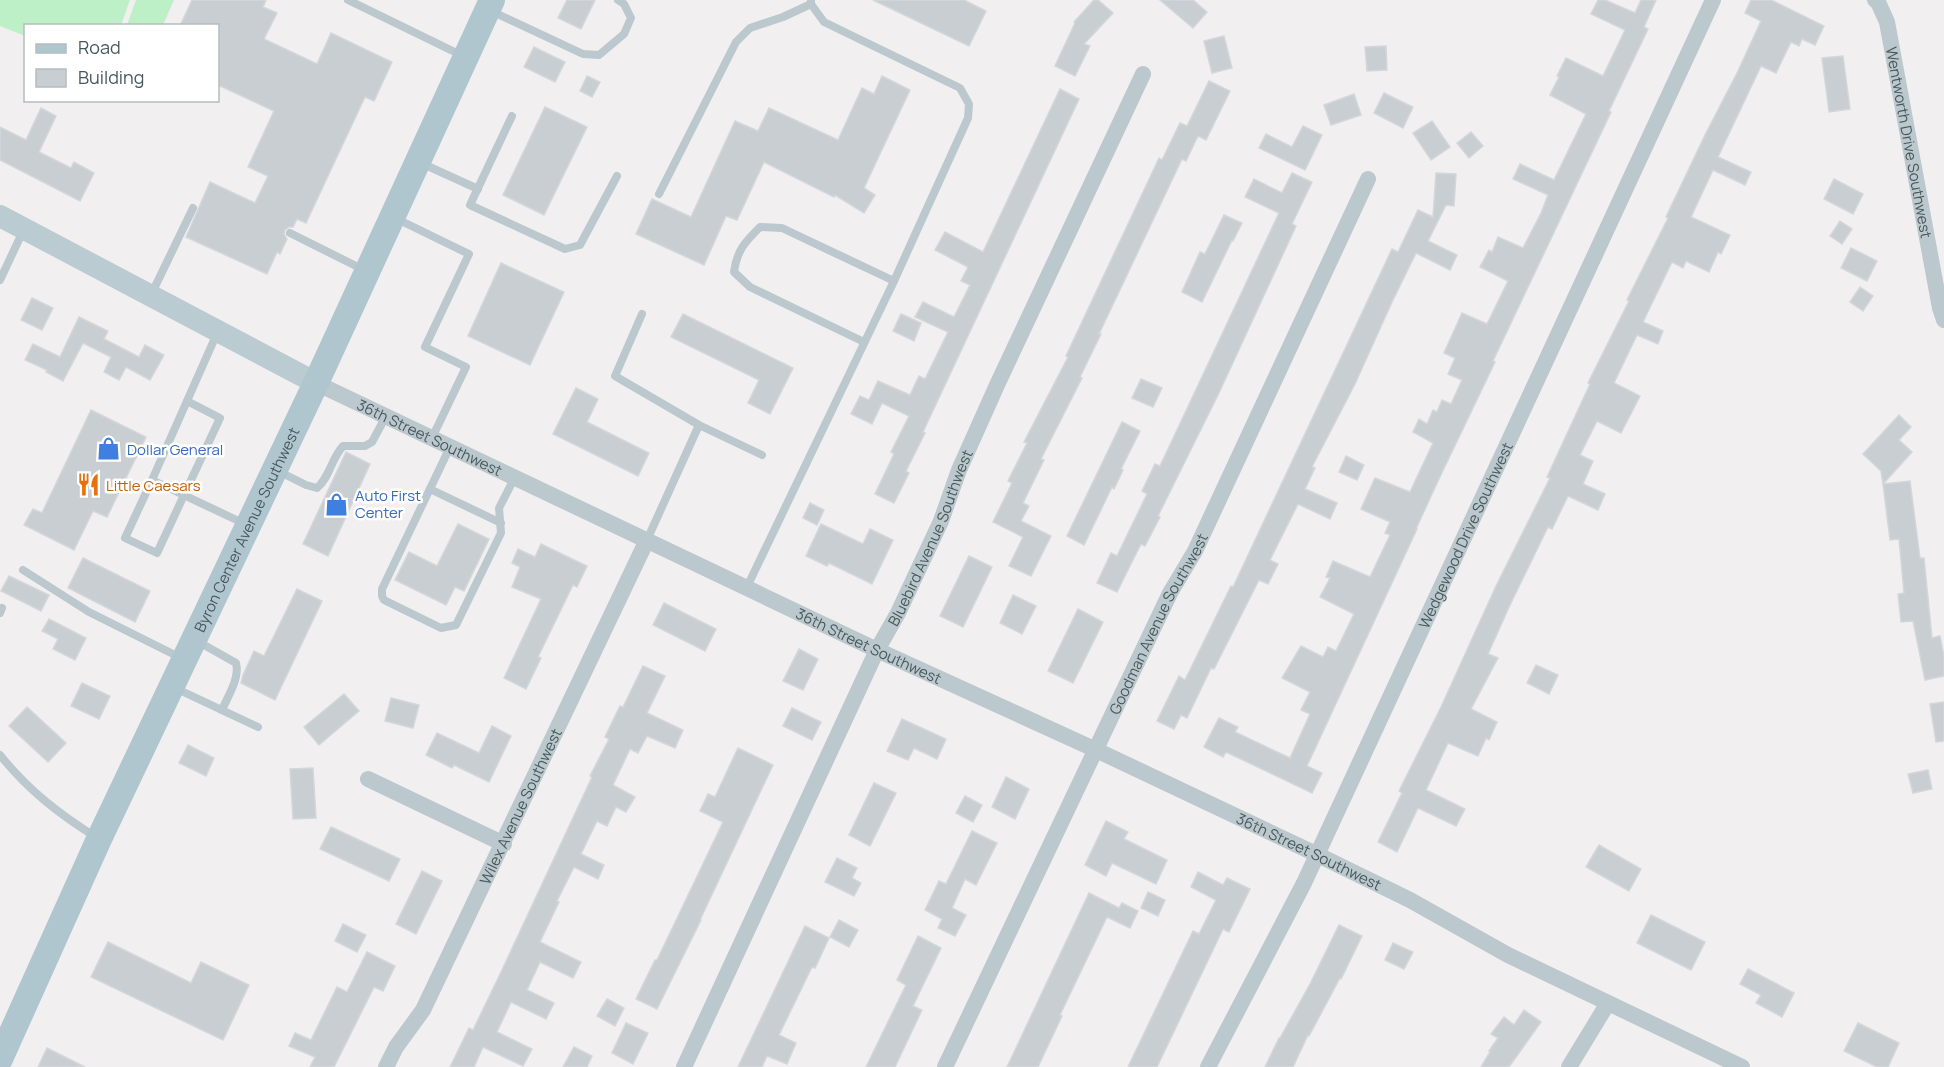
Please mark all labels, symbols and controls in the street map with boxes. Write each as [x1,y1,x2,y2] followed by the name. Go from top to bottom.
[24,24,219,102] legend
[78,35,121,59] text: Road
[1881,45,1937,240] street label: Wentworth Drive Southwest
[78,65,144,89] text: Building
[354,394,506,481] street label: 36th Street Southwest
[189,424,304,635] street label: Byron Center Avenue Southwest
[96,436,122,462] shop icon: Dollar General
[127,439,223,460] place label: Dollar General
[1413,439,1517,632] street label: Wedgewood Drive Southwest
[882,446,977,630] street label: Bluebird Avenue Southwest
[75,472,101,498] restaurant icon: Little Caesars
[106,475,201,496] place label: Little Caesars
[355,485,421,523] place label: Auto First Center
[324,491,350,517] shop icon: Auto First Center
[1104,530,1212,718] street label: Goodman Avenue Southwest
[793,602,945,689] street label: 36th Street Southwest
[474,725,566,888] street label: Wilex Avenue Southwest
[1233,807,1385,895] street label: 36th Street Southwest

